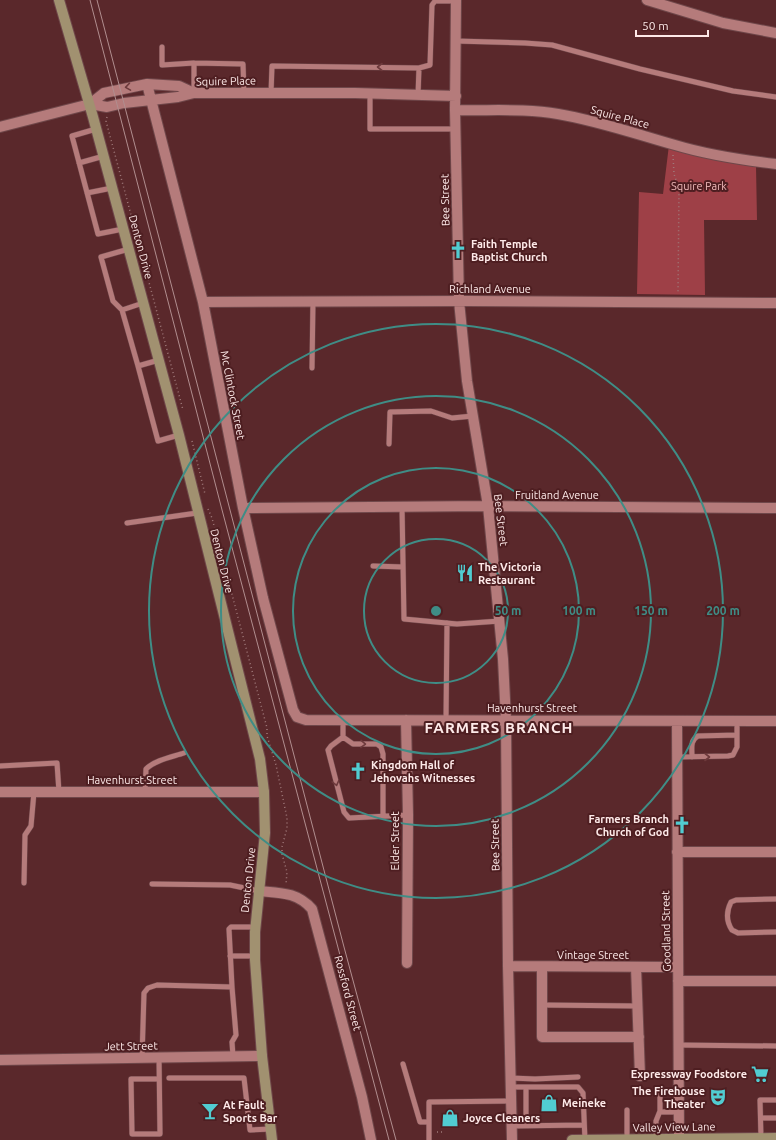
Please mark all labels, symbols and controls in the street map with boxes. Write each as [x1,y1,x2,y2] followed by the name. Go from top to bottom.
[636,12,708,38] scale bar
[642,19,669,32] text: 50 m
[377,63,383,71] one-way arrow
[196,74,256,88] street label: Squire Place
[125,82,131,91] one-way arrow
[589,103,651,131] street label: Squire Place
[439,173,451,226] street label: Bee Street
[671,180,727,192] park label: Squire Park
[127,214,155,280] street label: Denton Drive
[471,238,547,263] place label: Faith Temple Baptist Church
[448,240,468,260] church icon: Faith Temple Baptist Church
[449,283,531,295] street label: Richland Avenue
[218,349,248,441] street label: Mc Clintock Street
[515,489,599,501] street label: Fruitland Avenue
[492,493,510,547] street label: Bee Street
[208,528,236,594] street label: Denton Drive
[478,561,541,586] place label: The Victoria Restaurant
[455,563,475,583] restaurant icon: The Victoria Restaurant
[429,604,443,618] centre of rings
[495,604,521,617] text: 50 m
[562,604,596,617] text: 100 m
[634,604,668,617] text: 150 m
[706,604,740,617] text: 200 m
[487,702,578,714] street label: Havenhurst Street
[425,719,573,736] district label: FARMERS BRANCH
[360,740,366,748] one-way arrow
[704,752,710,761] one-way arrow
[371,759,475,784] place label: Kingdom Hall of Jehovahs Witnesses
[348,761,368,781] church icon: Kingdom Hall of Jehovahs Witnesses
[87,774,178,786] street label: Havenhurst Street
[332,780,340,786] one-way arrow
[389,811,401,870] street label: Elder Street
[589,813,669,838] place label: Farmers Branch Church of God
[672,815,692,835] church icon: Farmers Branch Church of God
[489,818,501,871] street label: Bee Street
[239,847,257,913] street label: Denton Drive
[659,890,673,972] street label: Goodland Street
[557,949,630,961] street label: Vintage Street
[332,954,364,1033] street label: Rossford Street
[104,1040,158,1052] street label: Jett Street
[750,1064,770,1084] supermarket icon: Expressway Foodstore
[631,1068,747,1080] place label: Expressway Foodstore
[632,1085,705,1110] place label: The Firehouse Theater
[708,1087,728,1107] theatre icon: The Firehouse Theater
[539,1093,559,1113] shop icon: Meineke
[562,1097,606,1109] place label: Meineke
[223,1099,278,1124] place label: At Fault Sports Bar
[200,1101,220,1121] bar icon: At Fault Sports Bar
[440,1108,460,1128] shop icon: Joyce Cleaners
[463,1112,540,1124] place label: Joyce Cleaners
[632,1120,716,1134] street label: Valley View Lane

